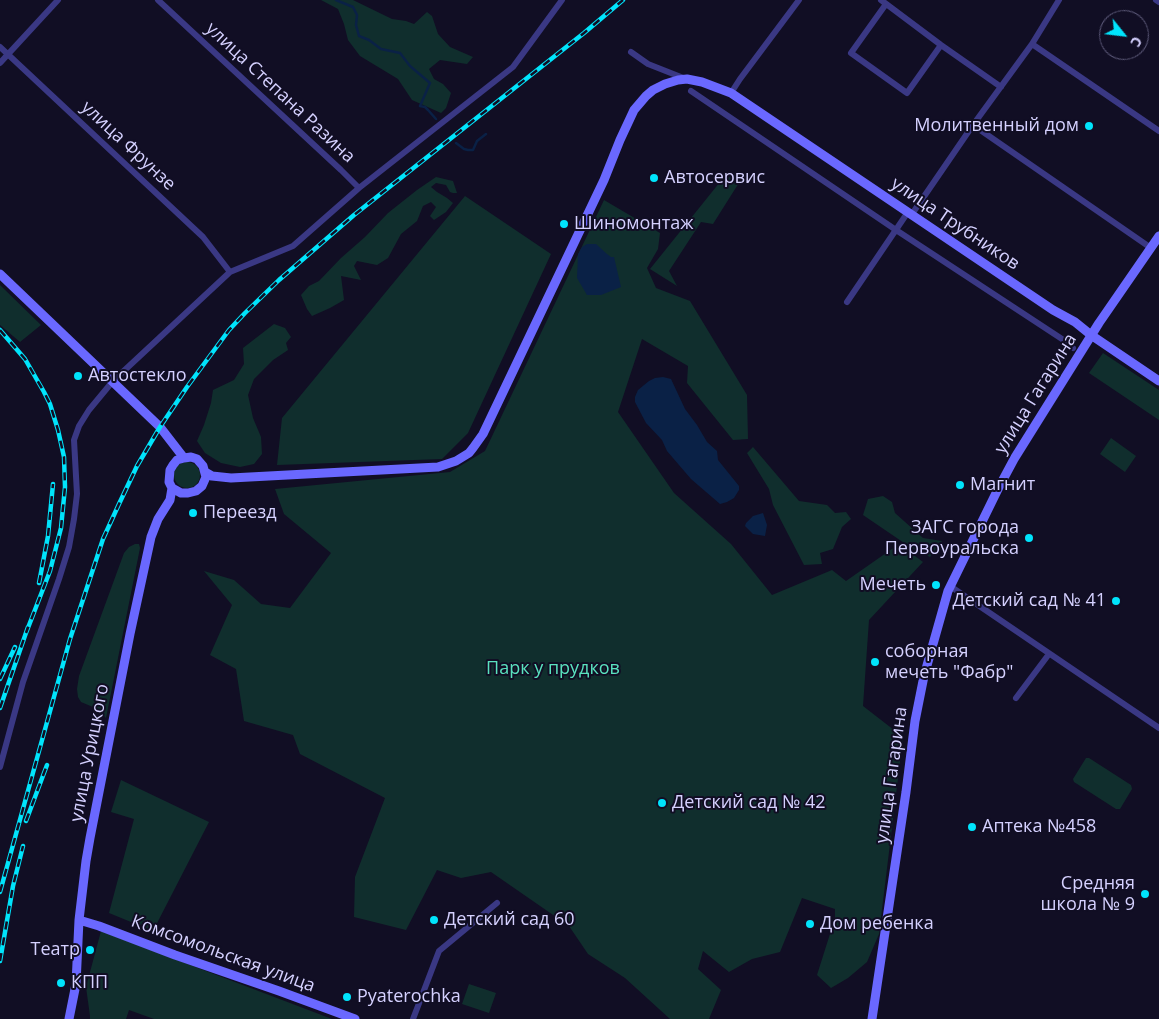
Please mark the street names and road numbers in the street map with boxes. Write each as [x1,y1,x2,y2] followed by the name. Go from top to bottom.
[201,18,359,168] street label: улица Степана Разина
[76,97,180,195] street label: улица Фрунзе
[887,173,1023,275] street label: улица Трубников
[990,330,1082,458] street label: улица Гагарина
[66,682,114,824] street label: улица Урицкого
[872,705,912,845] street label: улица Гагарина
[128,911,318,997] street label: Комсомольская улица

